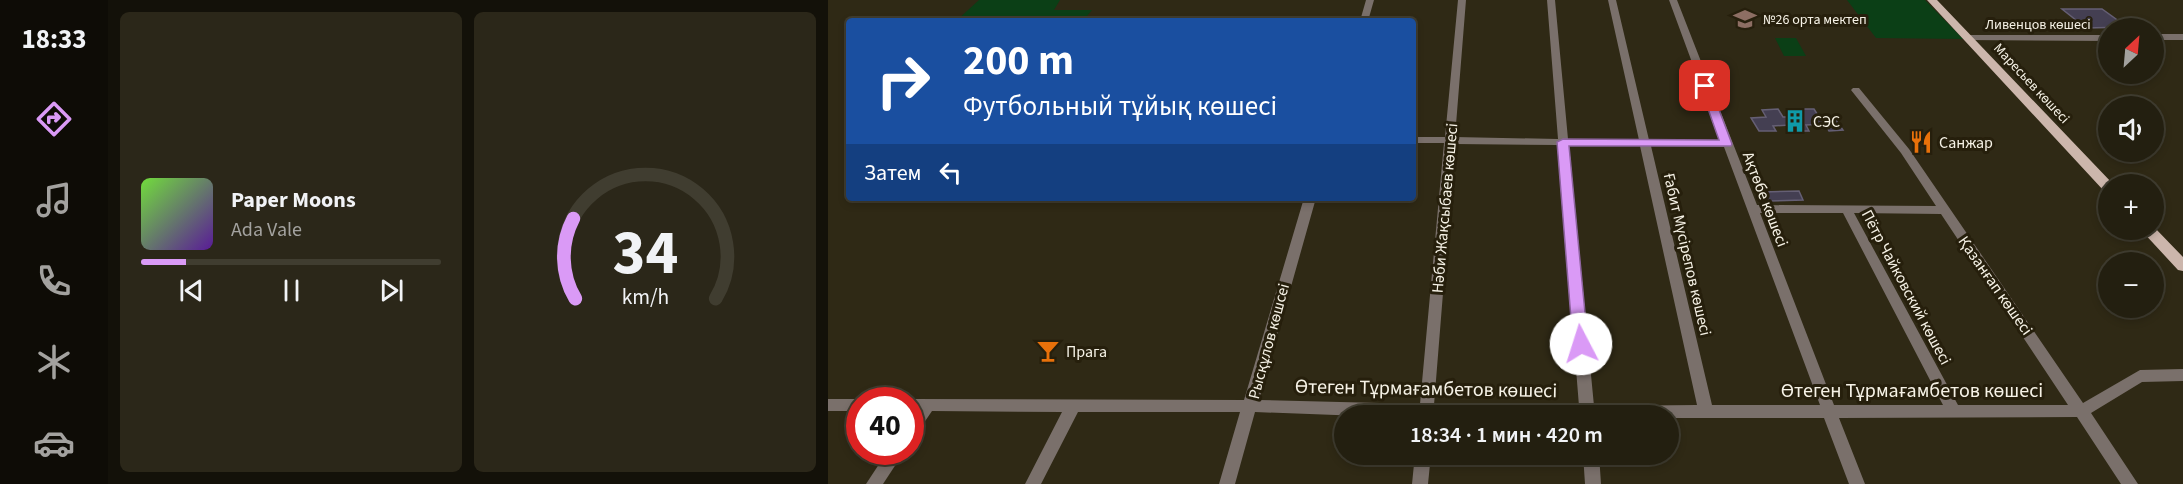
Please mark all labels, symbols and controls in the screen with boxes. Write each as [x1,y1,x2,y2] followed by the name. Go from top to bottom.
[1732,6,1758,32] school or university icon: №26 орта мектеп
[1763,10,1867,30] place label: №26 орта мектеп
[1985,15,2091,35] street label: Ливенцов көшесі
[2098,18,2164,84] north arrow
[2098,18,2164,318] map controls
[21,20,87,59] text: 18:33
[963,31,1074,91] text: 200 m
[1989,39,2074,128] street label: Маресьев көшесі
[864,42,942,120] icon: right
[1679,60,1730,111] pin
[1688,69,1721,102] icon: arrive
[963,87,1277,126] text: Футбольный тұйық көшесі
[2098,96,2164,162] button: sound
[33,98,75,140] icon: directions
[1782,108,1808,134] building icon: СЭС
[1813,111,1840,133] place label: СЭС
[1427,122,1463,294] street label: Нәби Жақсыбаев көшесі
[1908,129,1934,155] restaurant icon: Санжар
[1939,132,1993,154] place label: Санжар
[1737,149,1793,250] street label: Ақтөбе көшесі
[934,156,967,189] icon: left
[864,157,922,189] text: Затем
[1658,171,1716,338] street label: Ғабит Мүсірепов көшесі
[2098,174,2164,240] button: +
[33,179,75,221] icon: music
[231,184,356,216] text: Paper Moons
[1856,206,1956,369] street label: Пётр Чайковский көшесі
[612,209,678,298] text: 34
[231,216,302,244] text: Ada Vale
[1953,232,2038,340] street label: Қазанғап көшесі
[2098,252,2164,318] button: −
[33,260,75,302] icon: phone
[175,274,208,307] icon: previous
[275,274,308,307] icon: pause
[375,274,408,307] icon: next
[1243,281,1295,401] street label: Рысқұлов көшсеі
[621,282,669,313] text: km/h
[1549,312,1613,376] position arrow
[1035,338,1061,364] bar icon: Прага
[33,341,75,383] icon: climate
[1066,341,1107,363] place label: Прага
[1295,373,1557,405] street label: Өтеген Тұрмағамбетов көшесі
[1781,377,2043,405] street label: Өтеген Тұрмағамбетов көшесі
[846,387,924,465] speed limit sign: 40
[1410,419,1603,451] text: 18:34 · 1 мин · 420 m
[33,422,75,464] icon: car

